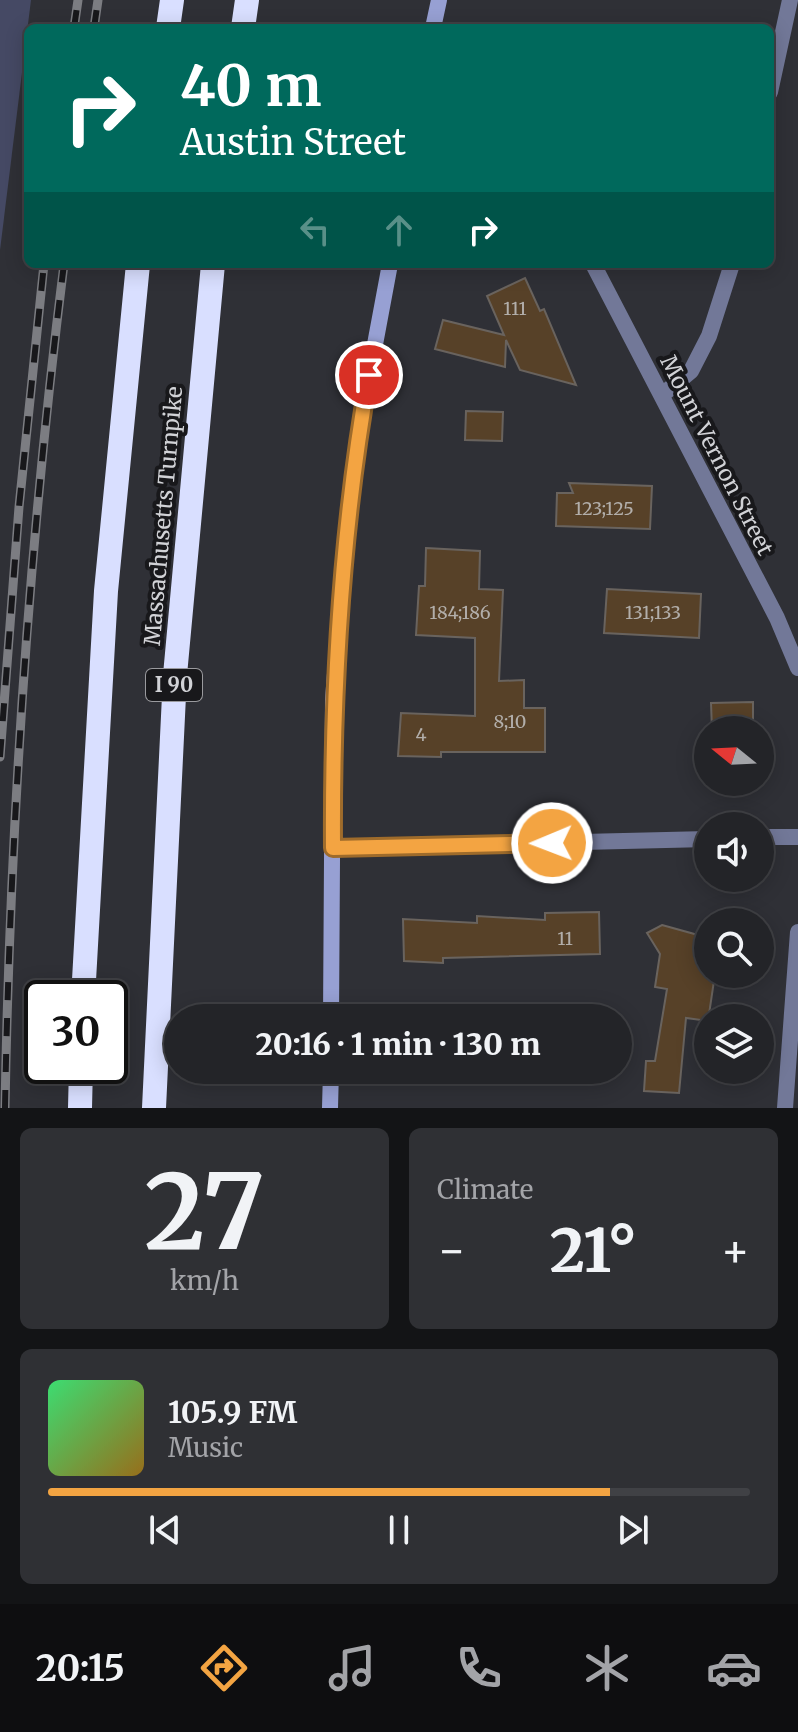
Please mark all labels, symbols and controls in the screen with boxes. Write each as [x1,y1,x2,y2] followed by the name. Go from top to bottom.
[180,51,322,121] text: 40 m
[48,56,152,160] icon: right
[180,120,406,165] text: Austin Street
[293,208,337,252] icon: left
[377,208,421,252] icon: ahead
[461,208,505,252] icon: right
[503,297,527,320] house number: 111
[335,341,403,409] pin
[654,350,780,560] street label: Mount Vernon Street
[347,353,391,397] icon: arrive
[138,385,188,647] street label: Massachusetts Turnpike
[574,497,634,520] house number: 123;125
[429,601,491,624] house number: 184;186
[625,601,681,624] house number: 131;133
[146,669,202,701] road number: I 90
[494,710,526,733] house number: 8;10
[694,716,774,796] north arrow
[694,716,774,1084] map controls
[415,723,427,746] house number: 4
[510,801,594,885] position arrow
[694,812,774,892] button: sound
[694,908,774,988] button: search
[557,927,573,950] house number: 11
[24,980,128,1084] speed limit sign: 30
[694,1004,774,1084] button: layers
[256,1025,540,1063] text: 20:16 · 1 min · 130 m
[144,1147,265,1277] text: 27
[437,1173,533,1206] text: Climate
[550,1213,637,1288] text: 21°
[437,1223,466,1278] text: −
[721,1223,750,1278] text: +
[170,1264,239,1297] text: km/h
[168,1393,297,1431] text: 105.9 FM
[168,1431,243,1464] text: Music
[143,1508,187,1552] icon: previous
[377,1508,421,1552] icon: pause
[611,1508,655,1552] icon: next
[196,1640,252,1696] icon: directions
[324,1640,380,1696] icon: music
[451,1640,507,1696] icon: phone
[579,1640,635,1696] icon: climate
[706,1640,762,1696] icon: car
[36,1646,125,1691] text: 20:15

